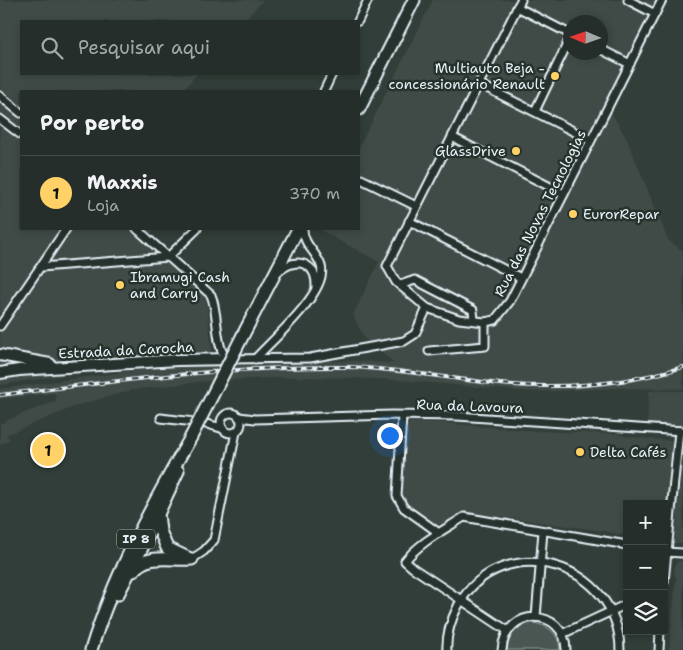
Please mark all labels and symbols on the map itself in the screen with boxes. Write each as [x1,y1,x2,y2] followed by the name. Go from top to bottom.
[563,15,608,60] north arrow
[389,59,545,93] place label: Multiauto Beja - concessionário Renault
[549,70,561,82] marker: Multiauto Beja - concessionário Renault
[490,126,590,300] street label: Rua das Novas Tecnologias
[435,142,506,160] place label: GlassDrive
[510,145,522,157] marker: GlassDrive
[583,205,660,223] place label: EurorRepar
[567,208,579,220] marker: EurorRepar
[130,268,230,302] place label: Ibramugi Cash and Carry
[114,279,126,291] marker: Ibramugi Cash and Carry
[58,337,194,363] street label: Estrada da Carocha
[416,395,524,417] street label: Rua da Lavoura
[377,423,403,449] your location
[32,431,64,469] pin: 1
[590,443,666,461] place label: Delta Cafés
[574,446,586,458] marker: Delta Cafés
[117,530,155,548] road number: IP 8

